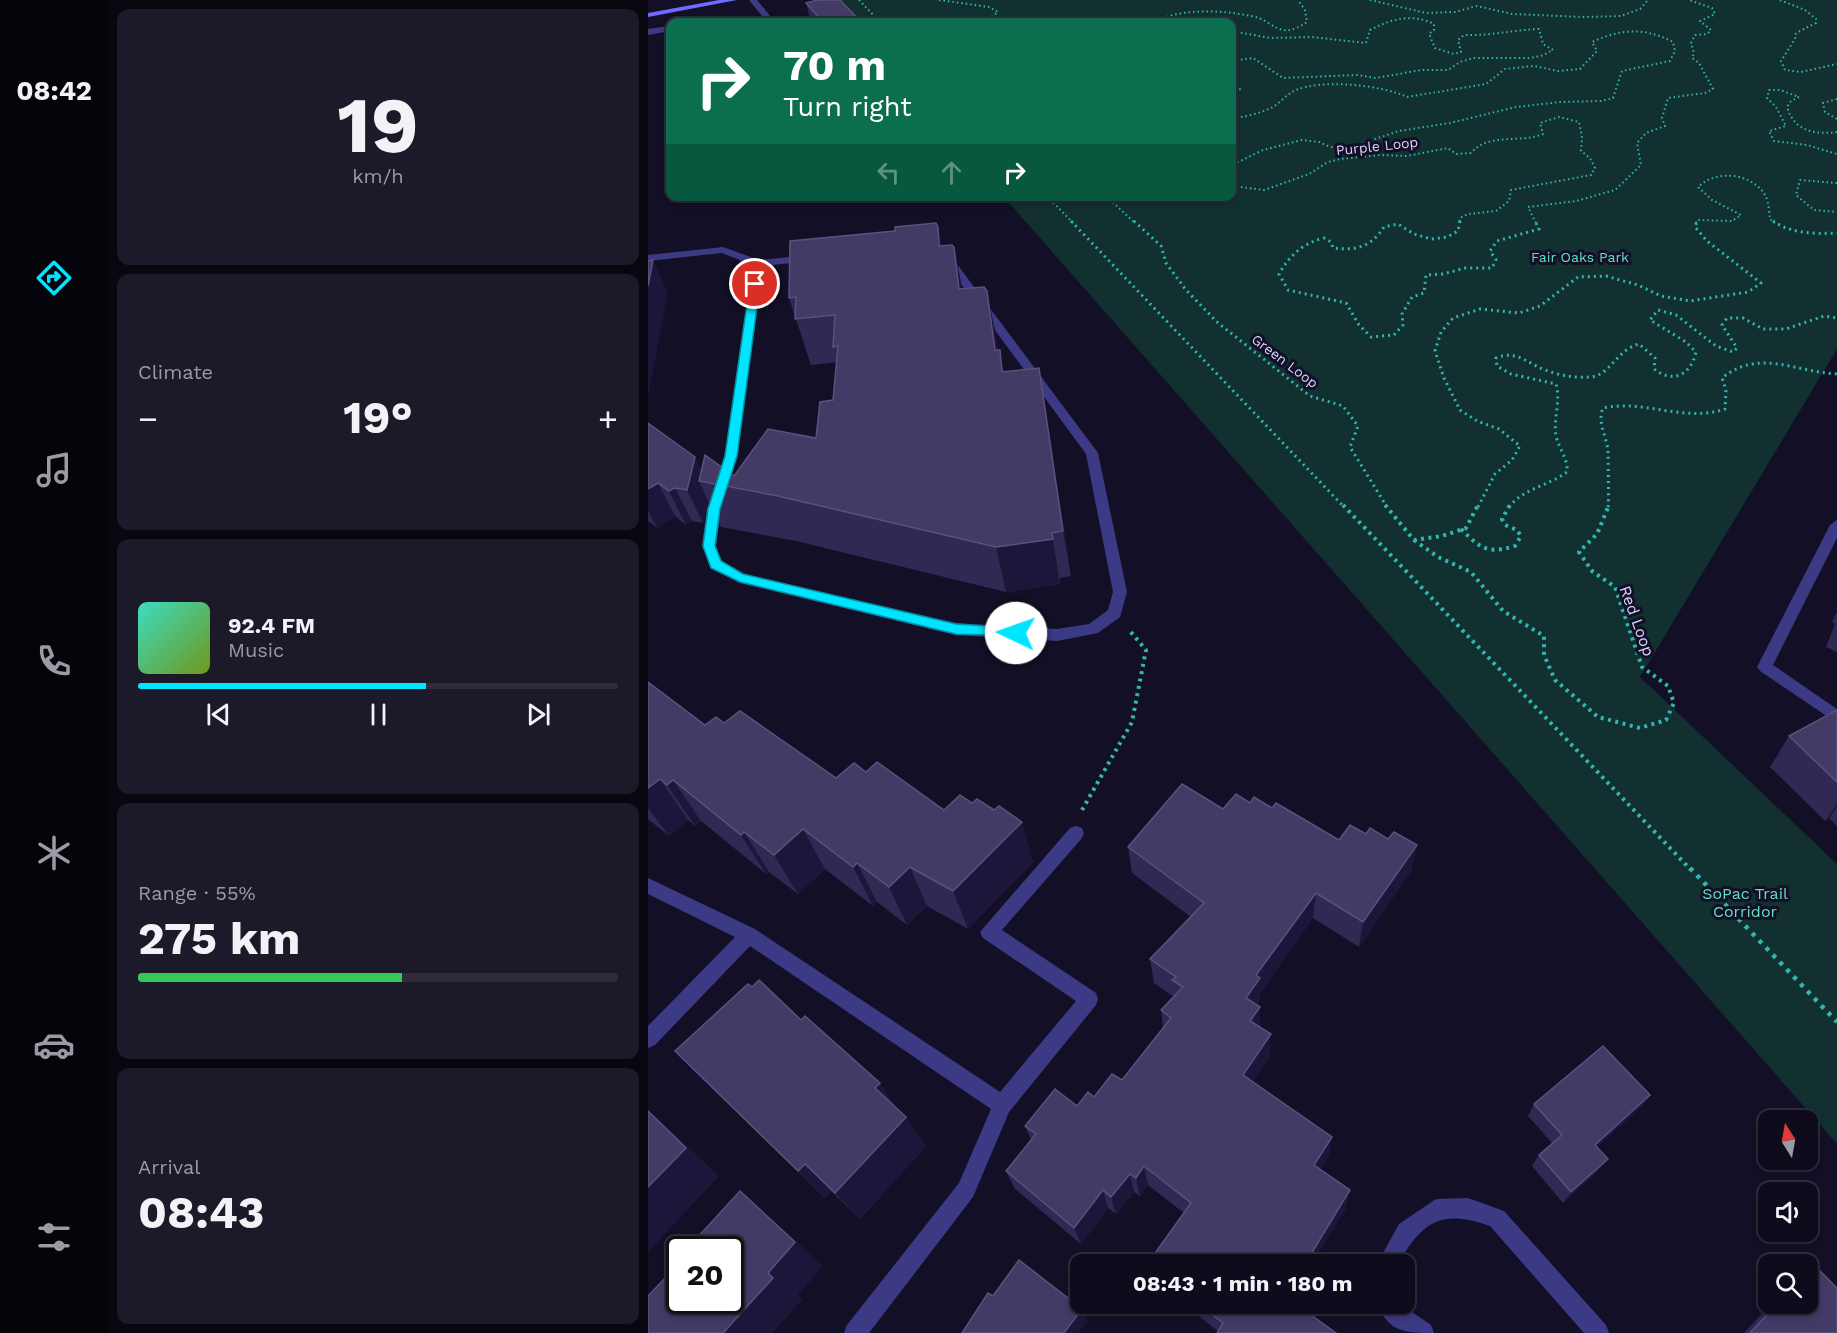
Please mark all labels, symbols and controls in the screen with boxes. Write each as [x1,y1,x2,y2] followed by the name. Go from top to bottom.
[783,41,886,90] text: 70 m
[684,42,762,120] icon: right
[16,75,92,107] text: 08:42
[337,79,419,171] text: 19
[783,91,912,123] text: Turn right
[1335,134,1419,158] street label: Purple Loop
[872,156,905,189] icon: left
[935,156,968,189] icon: ahead
[998,156,1031,189] icon: right
[352,164,404,188] text: km/h
[1531,249,1629,265] park label: Fair Oaks Park
[33,257,75,299] icon: directions
[729,258,780,309] pin
[738,267,771,300] icon: arrive
[1249,331,1321,391] street label: Green Loop
[138,360,213,384] text: Climate
[343,391,413,444] text: 19°
[138,399,158,438] text: −
[598,399,618,438] text: +
[33,449,75,491] icon: music
[1615,583,1659,659] street label: Red Loop
[984,601,1048,665] position arrow
[228,613,315,638] text: 92.4 FM
[228,638,284,662] text: Music
[33,640,75,682] icon: phone
[202,698,235,731] icon: previous
[362,698,395,731] icon: pause
[522,698,555,731] icon: next
[33,832,75,874] icon: climate
[138,881,256,905] text: Range · 55%
[1702,884,1788,921] park label: SoPac Trail Corridor
[138,912,300,965] text: 275 km
[33,1024,75,1066] icon: car
[1758,1110,1818,1170] north arrow
[1758,1110,1818,1314] map controls
[138,1155,200,1179] text: Arrival
[1758,1182,1818,1242] button: sound
[138,1186,265,1239] text: 08:43
[33,1216,75,1258] icon: filters
[666,1236,744,1314] speed limit sign: 20
[1758,1254,1818,1314] button: search
[1133,1271,1352,1296] text: 08:43 · 1 min · 180 m

